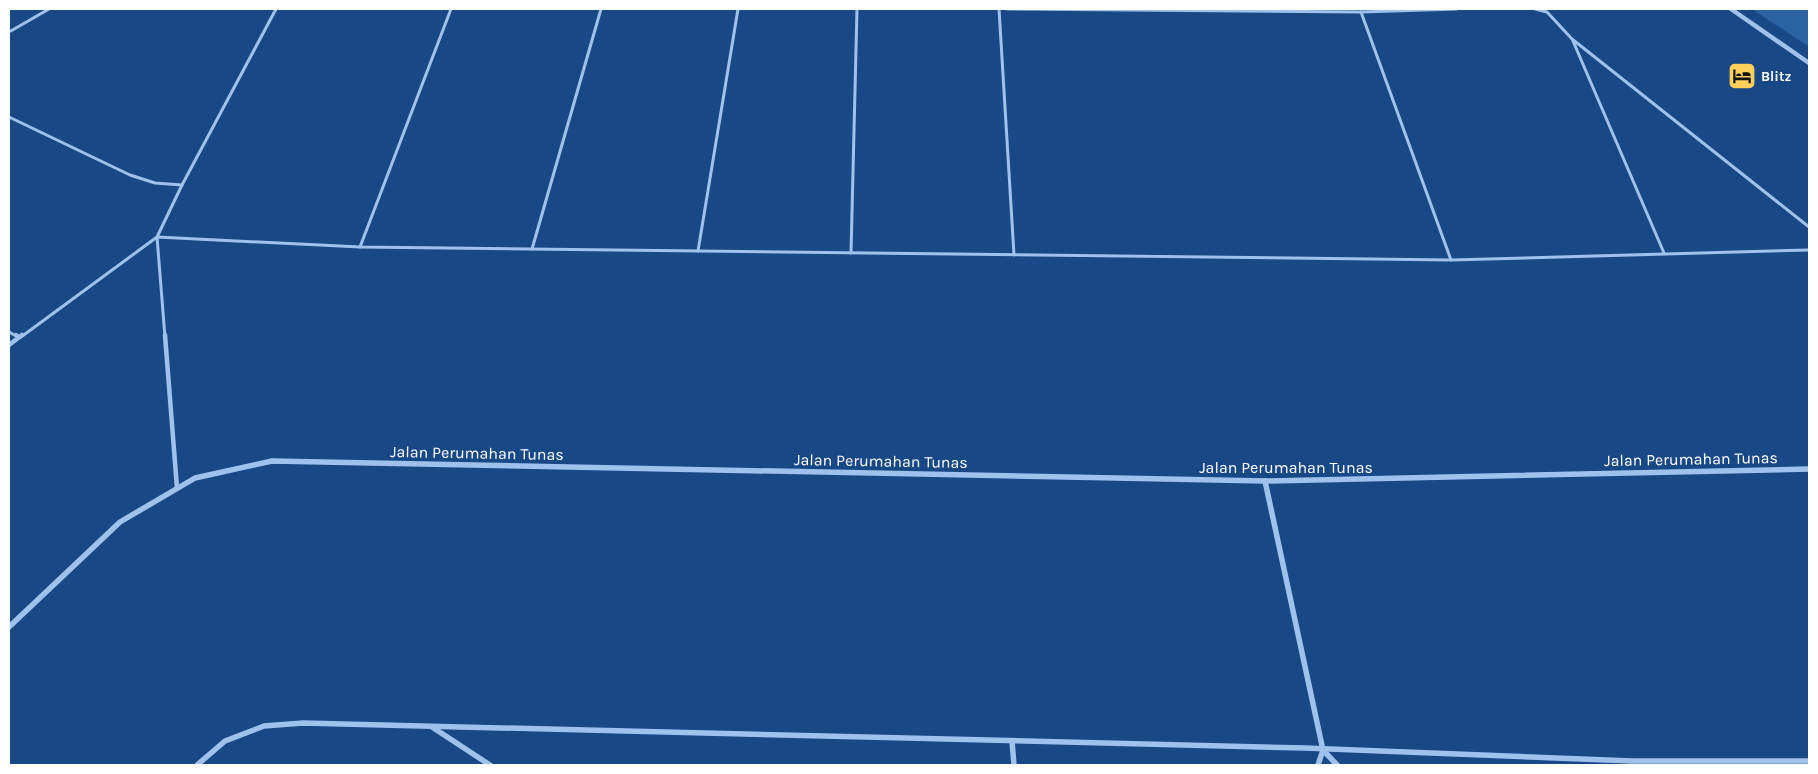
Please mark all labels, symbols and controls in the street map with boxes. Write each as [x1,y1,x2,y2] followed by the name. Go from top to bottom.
[1727,61,1757,91] hotel icon: Blitz
[1761,68,1791,85] place label: Blitz
[390,442,564,464] street label: Jalan Perumahan Tunas
[1604,448,1778,470] street label: Jalan Perumahan Tunas
[794,450,968,472] street label: Jalan Perumahan Tunas
[1199,458,1373,477] street label: Jalan Perumahan Tunas

